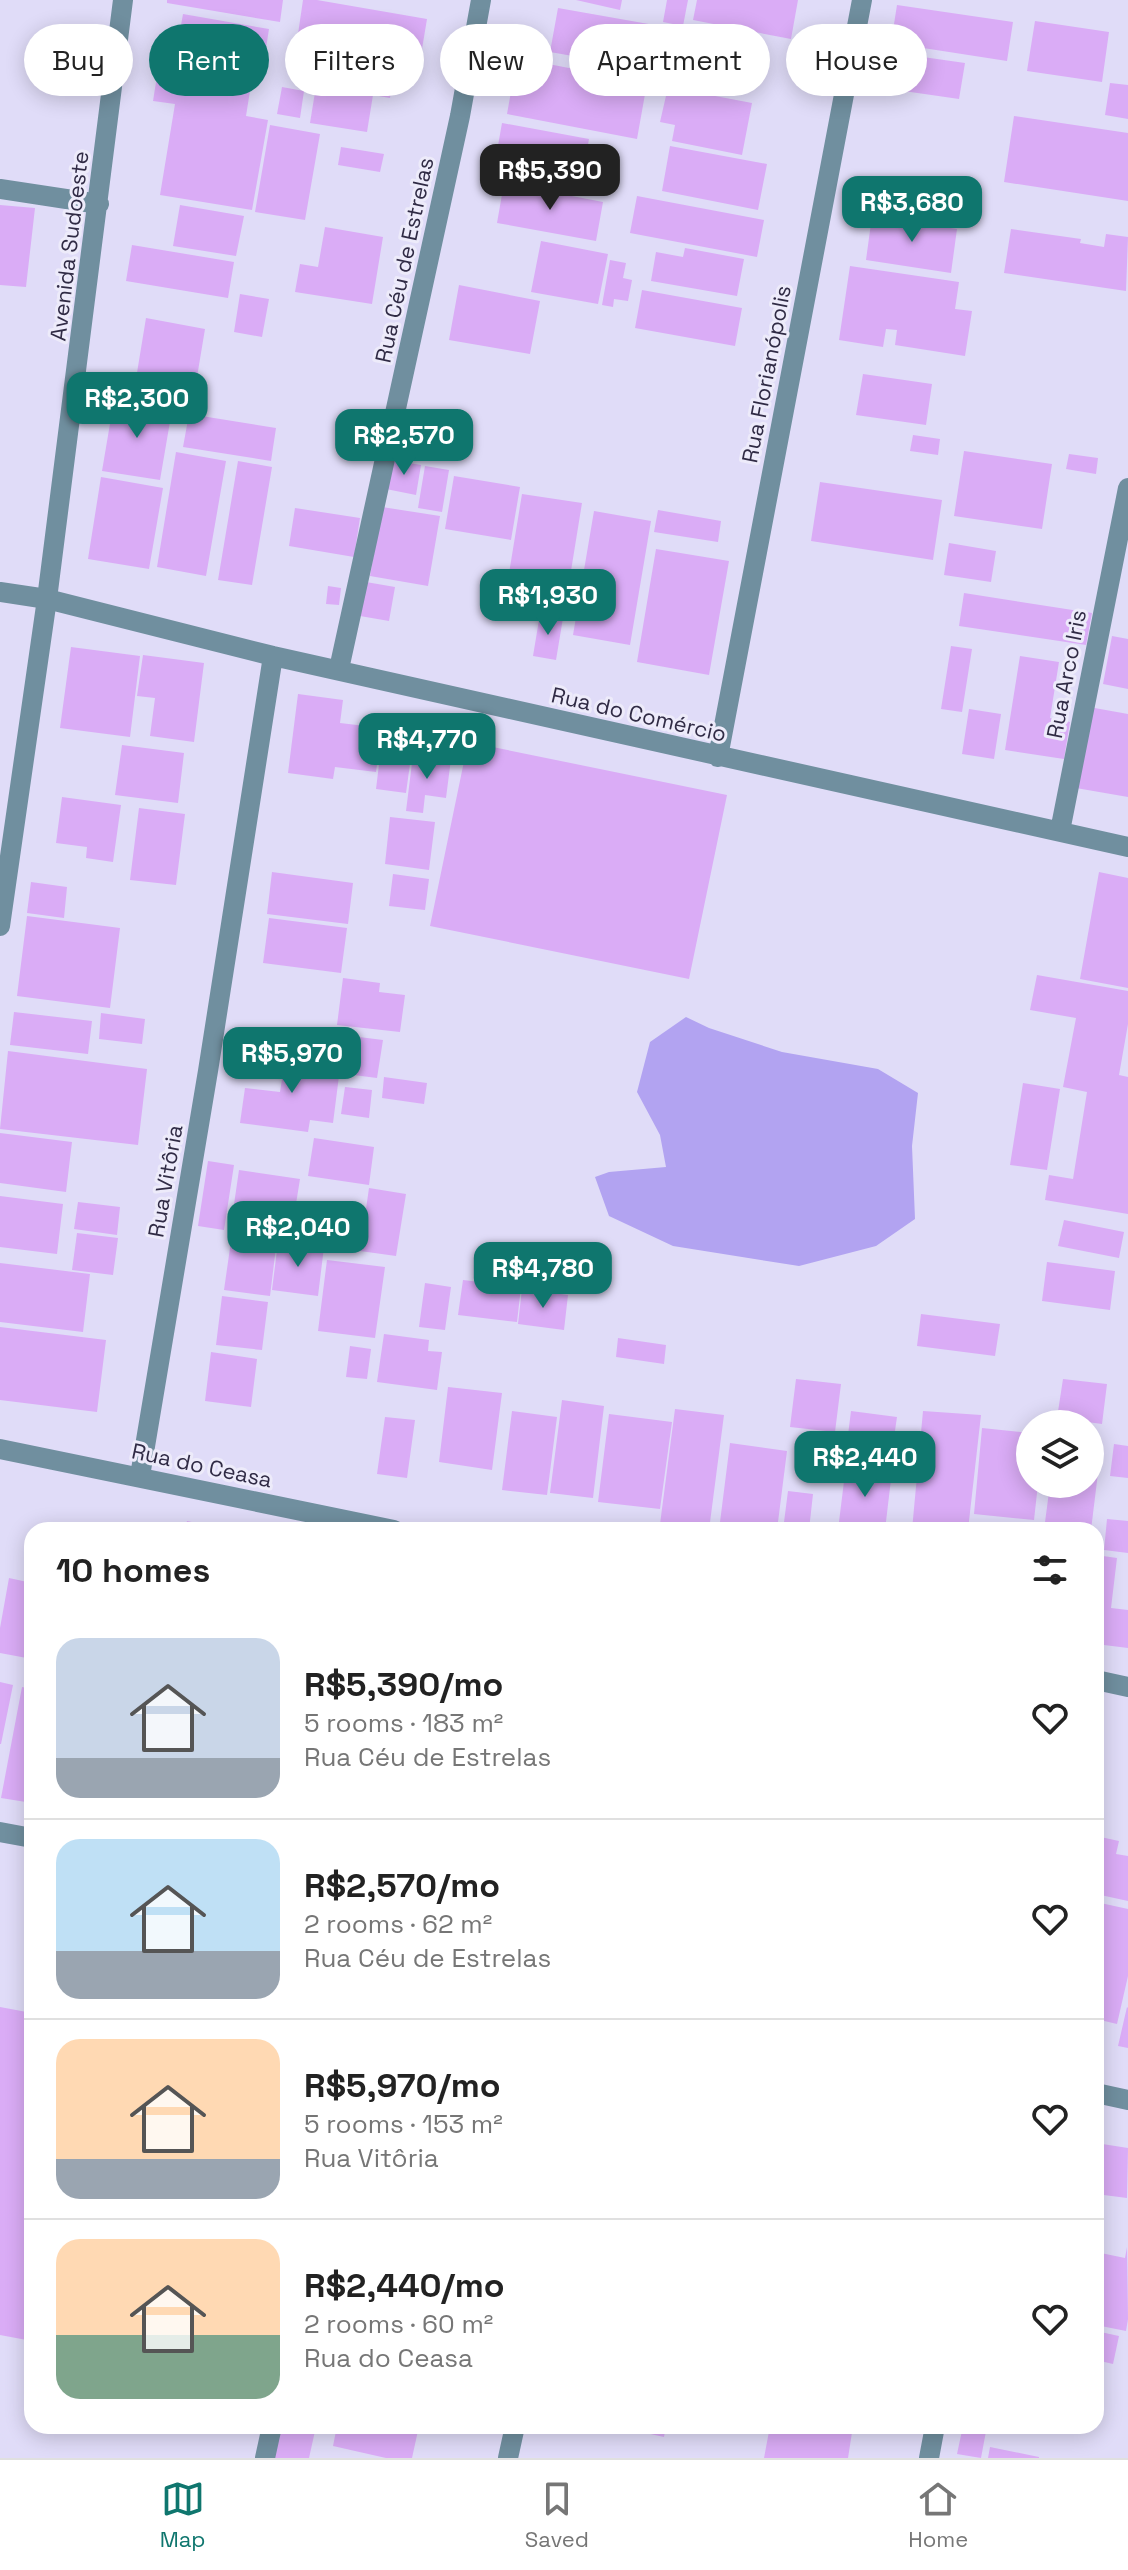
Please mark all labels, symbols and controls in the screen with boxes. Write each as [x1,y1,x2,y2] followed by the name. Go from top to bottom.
[24,24,133,96] chip: Buy
[149,24,269,96] chip: Rent
[285,24,424,96] chip: Filters
[440,24,553,96] chip: New
[569,24,770,96] chip: Apartment
[786,24,927,96] chip: House
[476,144,624,212] pin: R$5,390
[43,149,95,343] street label: Avenida Sudoeste
[498,153,602,187] text: R$5,390
[369,155,439,365] street label: Rua Céu de Estrelas
[838,176,986,244] pin: R$3,680
[860,185,964,219] text: R$3,680
[735,283,797,465] street label: Rua Florianópolis
[63,372,211,440] pin: R$2,300
[85,381,189,415] text: R$2,300
[330,409,478,477] pin: R$2,570
[353,418,455,452] text: R$2,570
[474,569,622,637] pin: R$1,930
[498,578,598,612] text: R$1,930
[1040,607,1092,741] street label: Rua Arco Iris
[549,680,729,748] street label: Rua do Comércio
[353,713,501,781] pin: R$4,770
[376,722,478,756] text: R$4,770
[218,1027,366,1095] pin: R$5,970
[241,1036,343,1070] text: R$5,970
[141,1122,189,1240] street label: Rua Vitôria
[224,1201,372,1269] pin: R$2,040
[245,1210,351,1244] text: R$2,040
[469,1242,617,1310] pin: R$4,780
[492,1251,594,1285] text: R$4,780
[1016,1410,1104,1498] map controls
[1016,1410,1104,1498] button: layers
[791,1431,939,1499] pin: R$2,440
[129,1436,275,1494] street label: Rua do Ceasa
[812,1440,918,1474] text: R$2,440
[1028,1548,1072,1592] icon: filters
[56,1549,210,1592] text: 10 homes
[304,1663,503,1706] text: R$5,390/mo
[120,1670,216,1766] icon: home
[1028,1696,1072,1740] icon: heart
[304,1706,503,1740] text: 5 rooms · 183 m²
[304,1740,551,1774] text: Rua Céu de Estrelas
[304,1864,500,1907] text: R$2,570/mo
[120,1871,216,1967] icon: home
[1028,1897,1072,1941] icon: heart
[304,1907,492,1941] text: 2 rooms · 62 m²
[304,1941,551,1975] text: Rua Céu de Estrelas
[304,2064,501,2107] text: R$5,970/mo
[120,2071,216,2167] icon: home
[1028,2097,1072,2141] icon: heart
[304,2107,503,2141] text: 5 rooms · 153 m²
[304,2141,439,2175] text: Rua Vitôria
[304,2264,505,2307] text: R$2,440/mo
[120,2271,216,2367] icon: home
[1028,2297,1072,2341] icon: heart
[304,2307,493,2341] text: 2 rooms · 60 m²
[304,2341,473,2375] text: Rua do Ceasa
[160,2477,206,2553] tab: Map
[525,2477,589,2553] tab: Saved
[908,2477,968,2553] tab: Home

